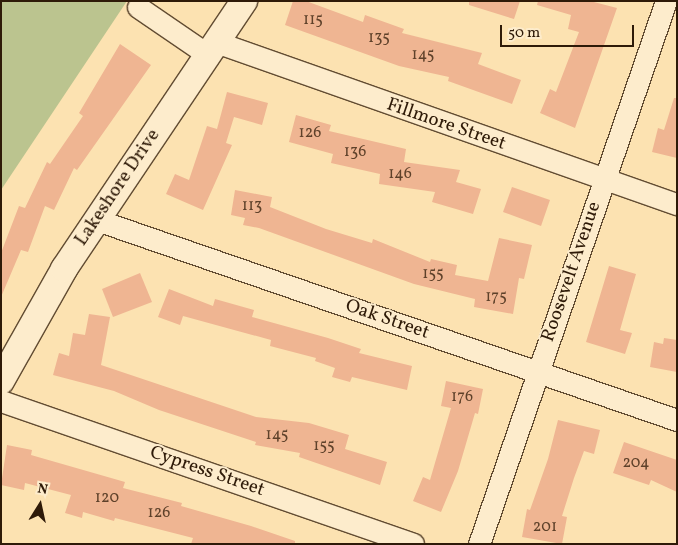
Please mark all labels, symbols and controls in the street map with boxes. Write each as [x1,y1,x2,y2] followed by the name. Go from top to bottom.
[303,10,323,30] house number: 115
[503,15,637,47] scale bar
[508,23,540,44] text: 50 m
[368,28,390,48] house number: 135
[412,45,434,65] house number: 145
[383,94,509,156] street label: Fillmore Street
[299,123,321,143] house number: 126
[71,125,165,251] street label: Lakeshore Drive
[344,142,366,162] house number: 136
[388,164,412,184] house number: 146
[242,196,262,216] house number: 113
[537,199,607,345] street label: Roosevelt Avenue
[422,264,444,284] house number: 155
[485,287,507,307] house number: 175
[342,295,432,345] street label: Oak Street
[451,387,473,407] house number: 176
[266,425,288,445] house number: 145
[313,436,335,456] house number: 155
[147,442,267,502] street label: Cypress Street
[622,453,650,473] house number: 204
[36,479,49,500] text: N
[15,480,65,530] north arrow
[95,488,119,508] house number: 120
[148,503,170,523] house number: 126
[533,517,557,537] house number: 201

